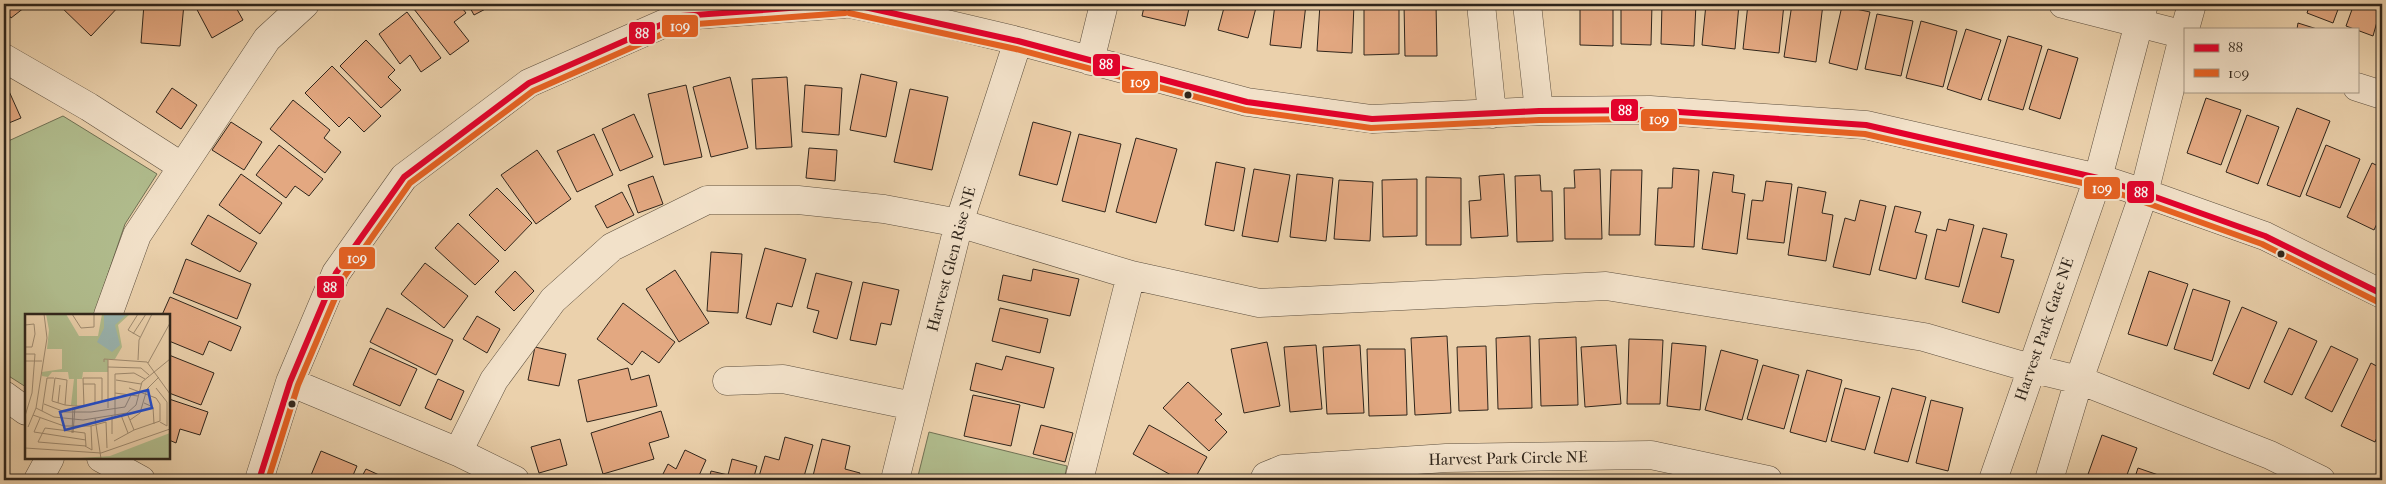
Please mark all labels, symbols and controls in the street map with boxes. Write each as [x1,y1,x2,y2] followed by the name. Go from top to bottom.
[661,14,699,38] line badge: 109
[670,18,690,35] text: 109
[628,21,656,45] line badge: 88
[635,25,649,42] text: 88
[2184,28,2358,92] legend
[2228,38,2243,56] text: 88
[1092,53,1121,77] line badge: 88
[1099,56,1113,73] text: 88
[2228,64,2250,82] text: 109
[1121,70,1159,94] line badge: 109
[1130,74,1150,91] text: 109
[1183,90,1193,100] unlabelled marker
[1610,98,1639,122] line badge: 88
[1618,102,1632,119] text: 88
[1640,108,1678,132] line badge: 109
[1649,111,1669,128] text: 109
[2083,176,2121,200] line badge: 109
[2092,180,2112,197] text: 109
[2126,180,2155,204] line badge: 88
[923,184,980,334] street label: Harvest Glen Rise NE
[2134,184,2148,201] text: 88
[338,246,376,270] line badge: 109
[2276,249,2286,259] unlabelled marker
[347,250,367,267] text: 109
[2011,255,2078,403] street label: Harvest Park Gate NE
[316,275,345,299] line badge: 88
[323,279,337,296] text: 88
[25,314,170,459] inset map
[287,399,297,409] unlabelled marker
[1428,447,1588,469] street label: Harvest Park Circle NE

